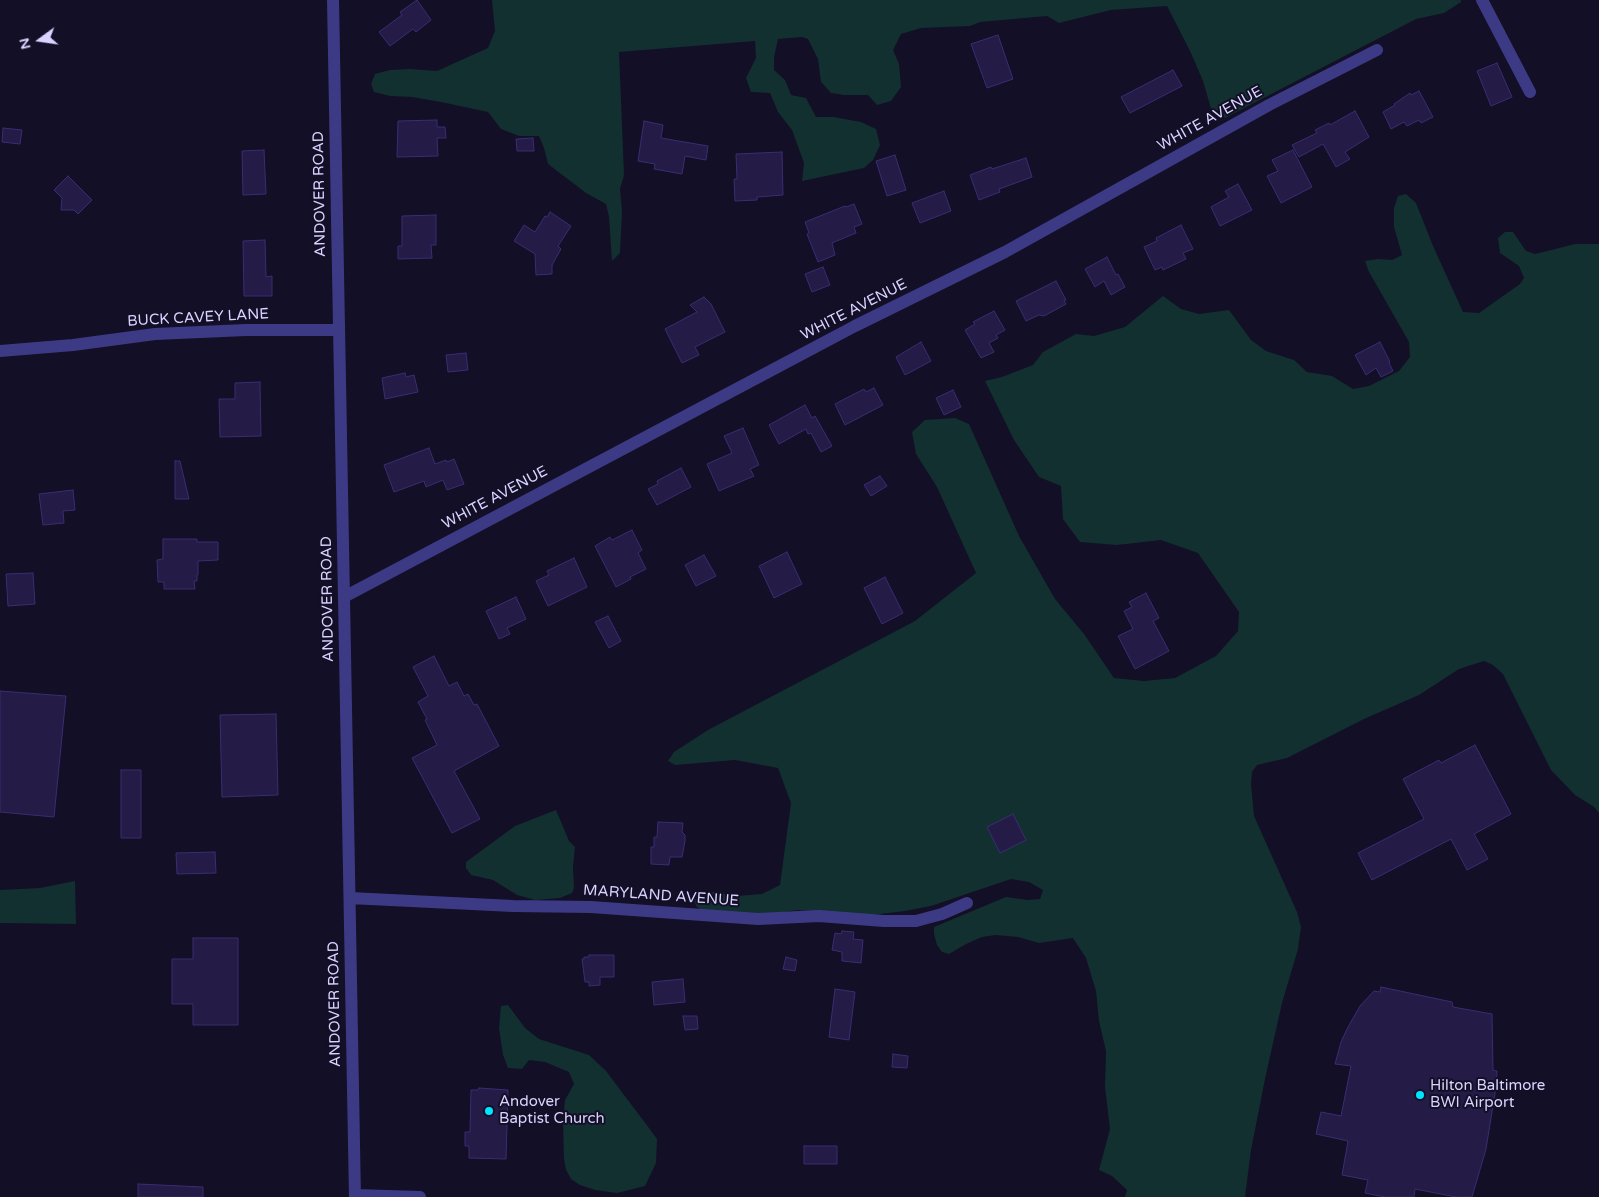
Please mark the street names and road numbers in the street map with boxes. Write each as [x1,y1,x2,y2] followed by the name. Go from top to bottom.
[1155,83,1265,155] street label: WHITE AVENUE
[310,131,330,257] street label: ANDOVER ROAD
[798,275,910,345] street label: WHITE AVENUE
[127,305,269,331] street label: BUCK CAVEY LANE
[439,463,551,533] street label: WHITE AVENUE
[318,536,338,662] street label: ANDOVER ROAD
[582,882,740,910] street label: MARYLAND AVENUE
[325,941,345,1067] street label: ANDOVER ROAD

